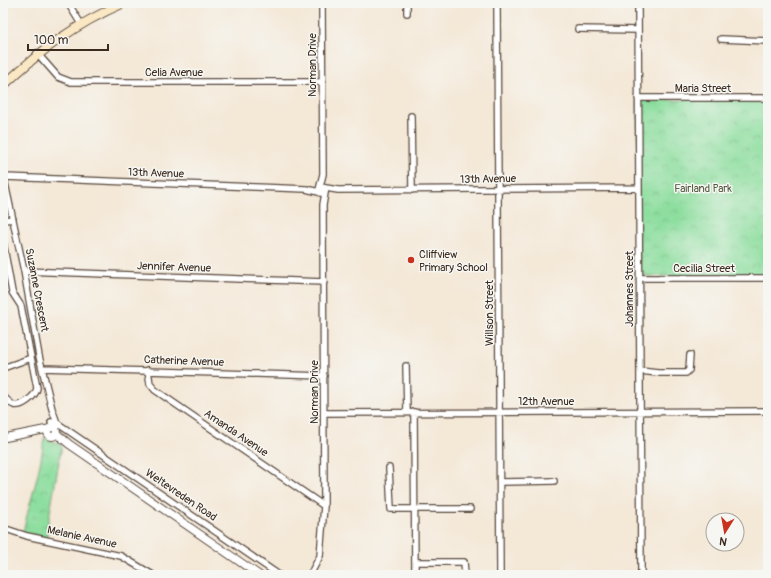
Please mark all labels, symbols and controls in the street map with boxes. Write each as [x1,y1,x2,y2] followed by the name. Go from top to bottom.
[28,26,108,52] scale bar
[306,32,319,97] street label: Norman Drive
[34,33,69,48] text: 100 m
[145,66,204,79] street label: Celia Avenue
[675,82,732,95] street label: Maria Street
[128,166,185,180] street label: 13th Avenue
[460,172,517,186] street label: 13th Avenue
[674,182,732,195] park label: Fairland Park
[23,247,52,333] street label: Suzanne Crescent
[419,248,488,274] place label: Cliffview Primary School
[623,250,636,327] street label: Johannes Street
[406,255,416,265] marker: Cliffview Primary School
[137,259,212,275] street label: Jennifer Avenue
[673,262,735,275] street label: Cecilia Street
[483,280,496,346] street label: Willson Street
[144,353,225,369] street label: Catherine Avenue
[308,359,321,424] street label: Norman Drive
[518,395,575,408] street label: 12th Avenue
[202,407,271,460] street label: Amanda Avenue
[143,466,219,524] street label: Weltevreden Road
[705,512,745,552] north arrow
[46,523,118,551] street label: Melanie Avenue
[718,534,728,548] text: N

